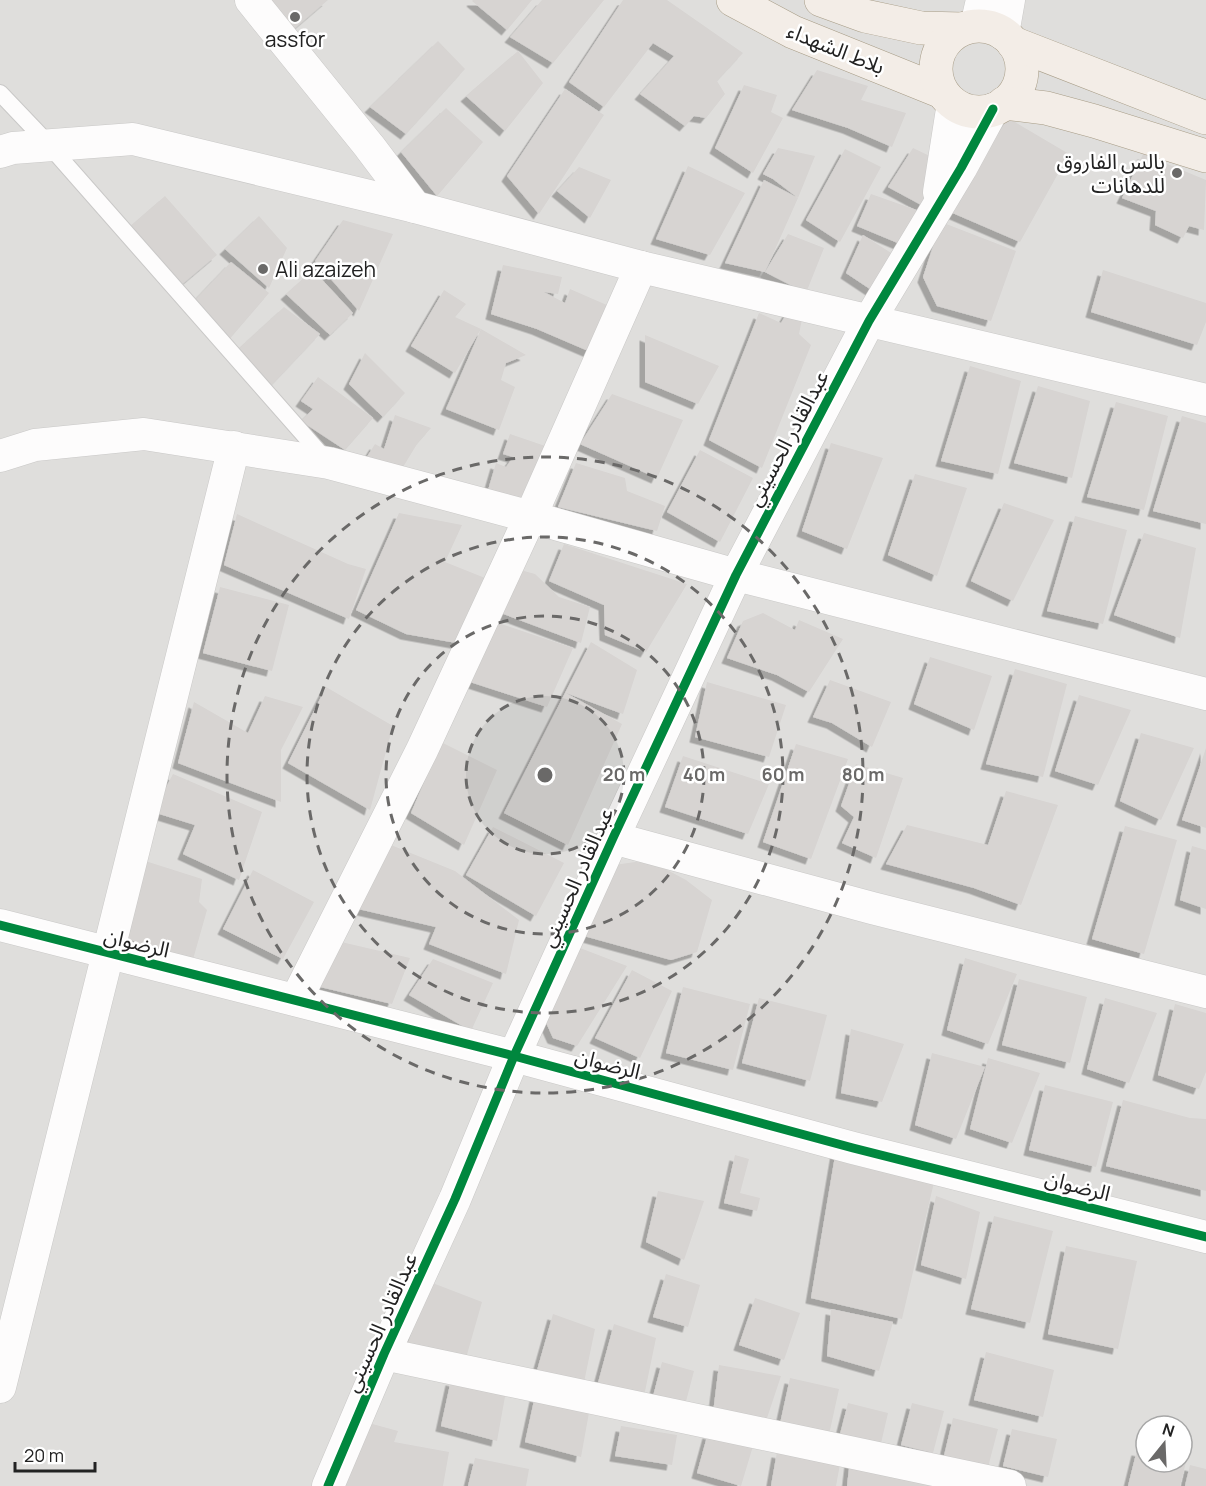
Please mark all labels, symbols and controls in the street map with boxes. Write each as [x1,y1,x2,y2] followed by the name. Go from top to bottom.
[288,10,302,24] marker: assfor
[783,16,889,80] street label: بلاط الشهداء
[265,25,326,53] place label: assfor
[1057,147,1165,199] place label: بالس الفاروق للدهانات
[1170,166,1184,180] marker: بالس الفاروق للدهانات
[275,255,376,283] place label: Ali azaizeh
[256,262,270,276] marker: Ali azaizeh
[739,365,837,512] street label: عبدالقادر الحسيني
[603,762,645,786] text: 20 m
[683,762,725,786] text: 40 m
[762,762,804,786] text: 60 m
[842,762,884,786] text: 80 m
[535,765,555,785] centre of rings
[533,803,622,952] street label: عبدالقادر الحسيني
[101,920,173,964] street label: الرضوان
[572,1041,644,1085] street label: الرضوان
[1042,1163,1114,1207] street label: الرضوان
[337,1248,426,1397] street label: عبدالقادر الحسيني
[1134,1414,1194,1474] north arrow
[1160,1417,1178,1442] text: N
[15,1435,94,1473] scale bar
[24,1443,64,1467] text: 20 m

